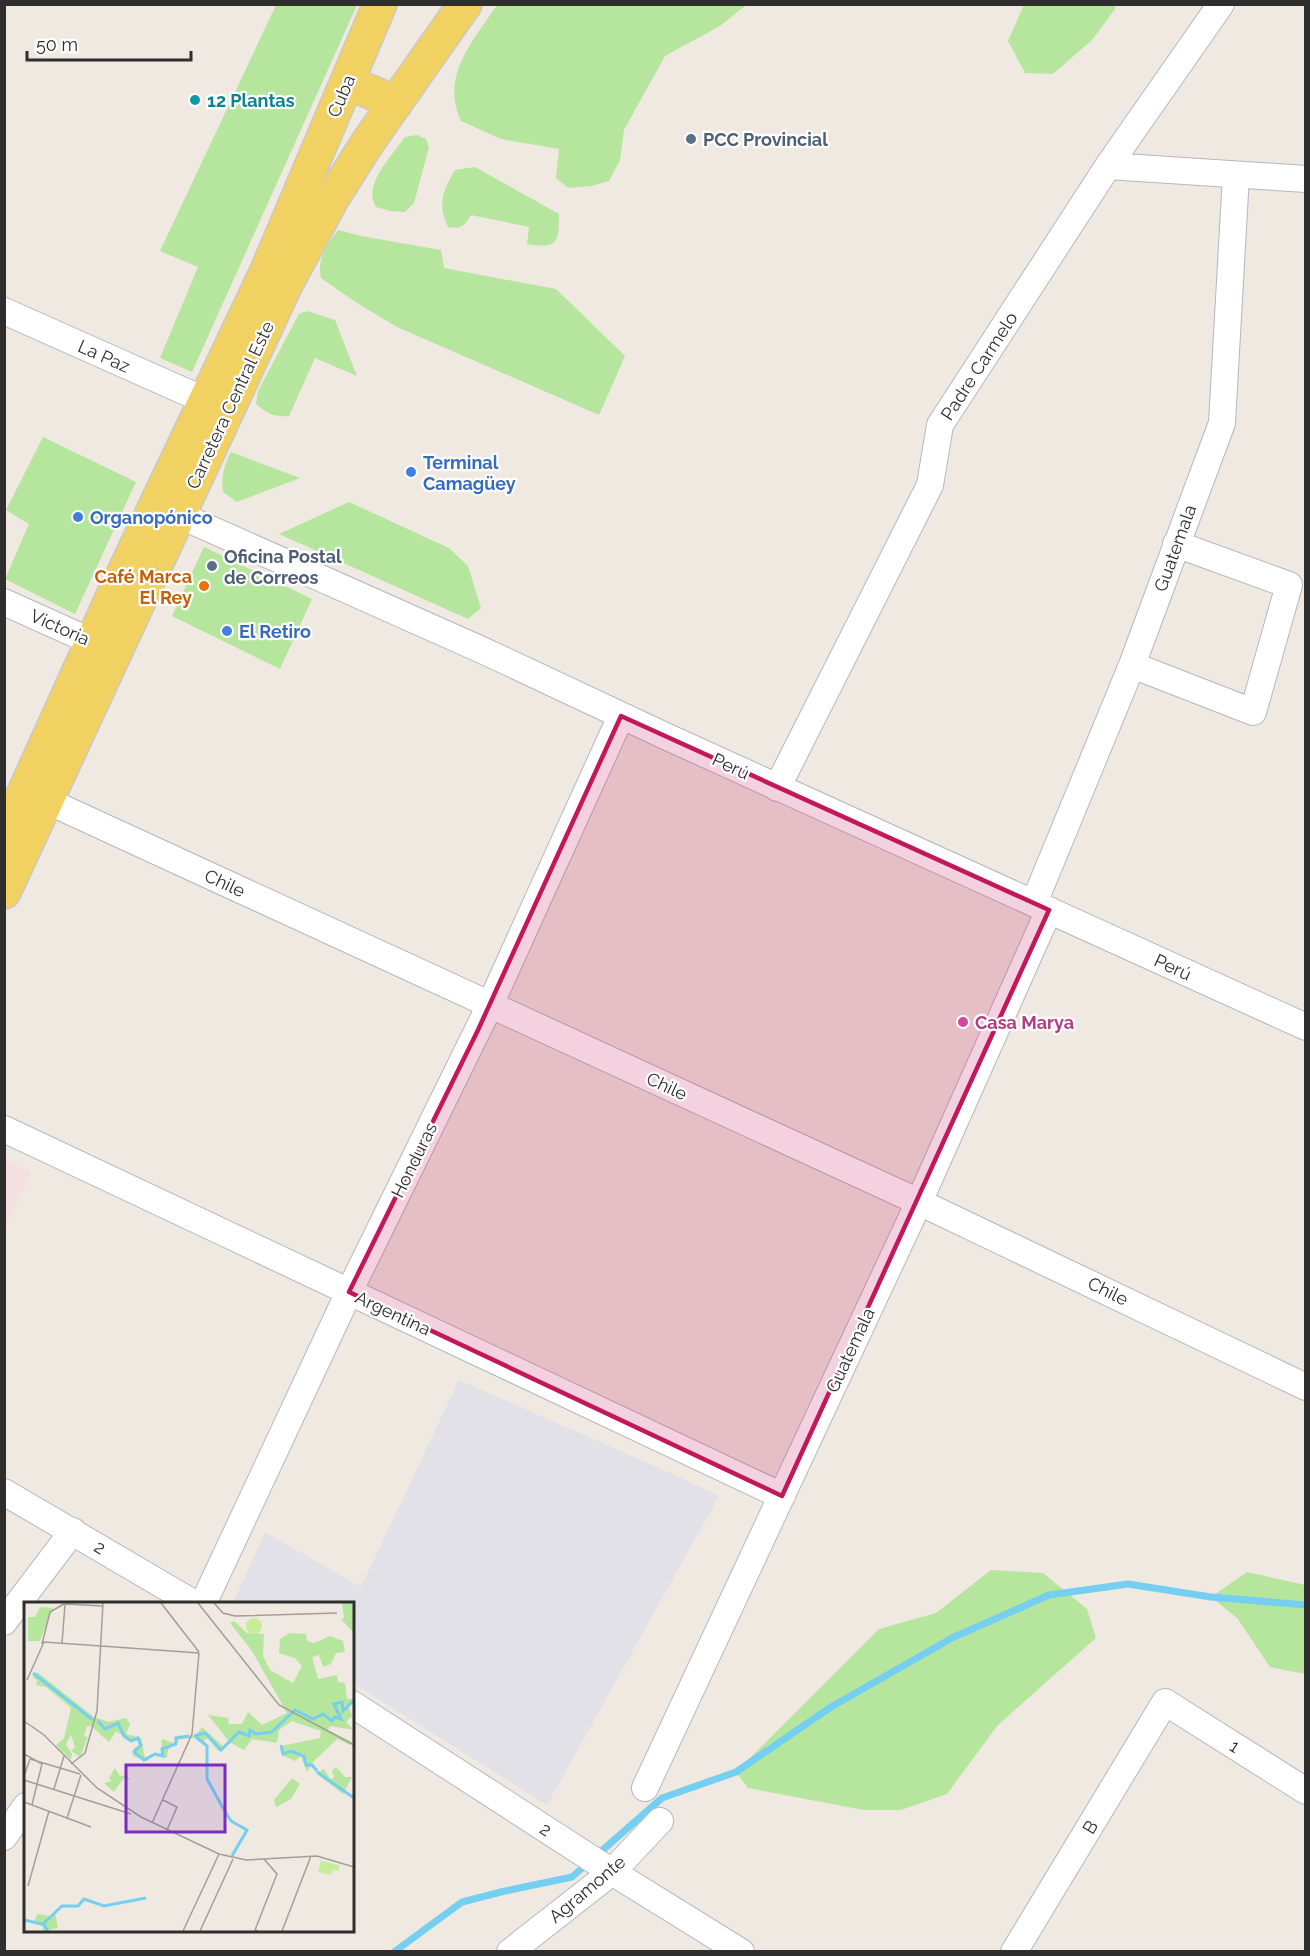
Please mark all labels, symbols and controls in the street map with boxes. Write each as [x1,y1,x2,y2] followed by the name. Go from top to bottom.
[27,24,190,62] scale bar
[36,34,78,55] text: 50 m
[323,72,359,120] street label: Cuba
[207,90,295,111] place label: 12 Plantas
[188,93,202,107] marker: 12 Plantas
[703,129,828,150] place label: PCC Provincial
[684,132,698,146] marker: PCC Provincial
[936,308,1022,424] street label: Padre Carmelo
[182,317,278,492] street label: Carretera Central Este
[75,335,133,377] street label: La Paz
[423,452,516,494] place label: Terminal Camagüey
[404,465,418,479] marker: Terminal Camagüey
[1150,502,1200,594] street label: Guatemala
[90,507,213,528] place label: Organopónico
[71,510,85,524] marker: Organopónico
[224,546,342,588] place label: Oficina Postal de Correos
[205,559,219,573] marker: Oficina Postal de Correos
[95,566,192,608] place label: Café Marca El Rey
[197,579,211,593] marker: Café Marca El Rey
[27,605,93,649] street label: Victoria
[239,621,311,642] place label: El Retiro
[220,624,234,638] marker: El Retiro
[709,748,753,784] street label: Perú
[201,865,249,902] street label: Chile
[1151,949,1195,985] street label: Perú
[975,1012,1074,1033] place label: Casa Marya
[956,1015,970,1029] marker: Casa Marya
[643,1068,691,1105] street label: Chile
[387,1119,441,1201] street label: Honduras
[1084,1272,1132,1310] street label: Chile
[352,1286,434,1340] street label: Argentina
[821,1304,879,1396] street label: Guatemala
[91,1536,109,1558] street label: 2
[24,1602,354,1932] inset map
[1226,1735,1244,1757] street label: 1
[1078,1816,1102,1838] street label: B
[536,1818,556,1840] street label: 2
[545,1851,630,1927] street label: Agramonte

